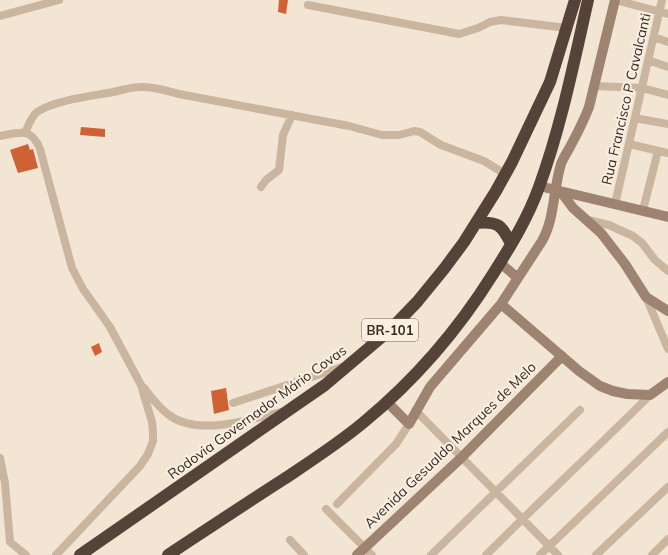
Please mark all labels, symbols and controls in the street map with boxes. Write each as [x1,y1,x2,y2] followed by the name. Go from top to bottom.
[597,11,655,187] street label: Rua Francisco P Cavalcanti
[362,319,418,341] road number: BR-101
[164,341,350,483] street label: Rodovia Governador Mário Covas
[360,358,540,532] street label: Avenida Gesualdo Marques de Melo

